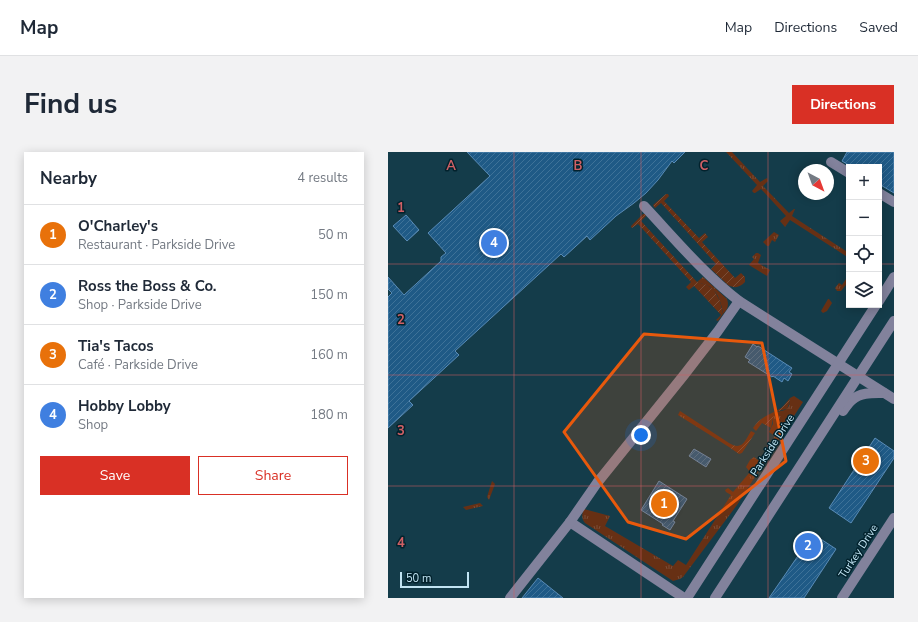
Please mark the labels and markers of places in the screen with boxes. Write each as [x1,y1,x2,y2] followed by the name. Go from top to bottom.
[481,228,507,258] pin: 4
[853,446,879,476] pin: 3
[651,489,677,519] pin: 1
[795,531,821,561] pin: 2

